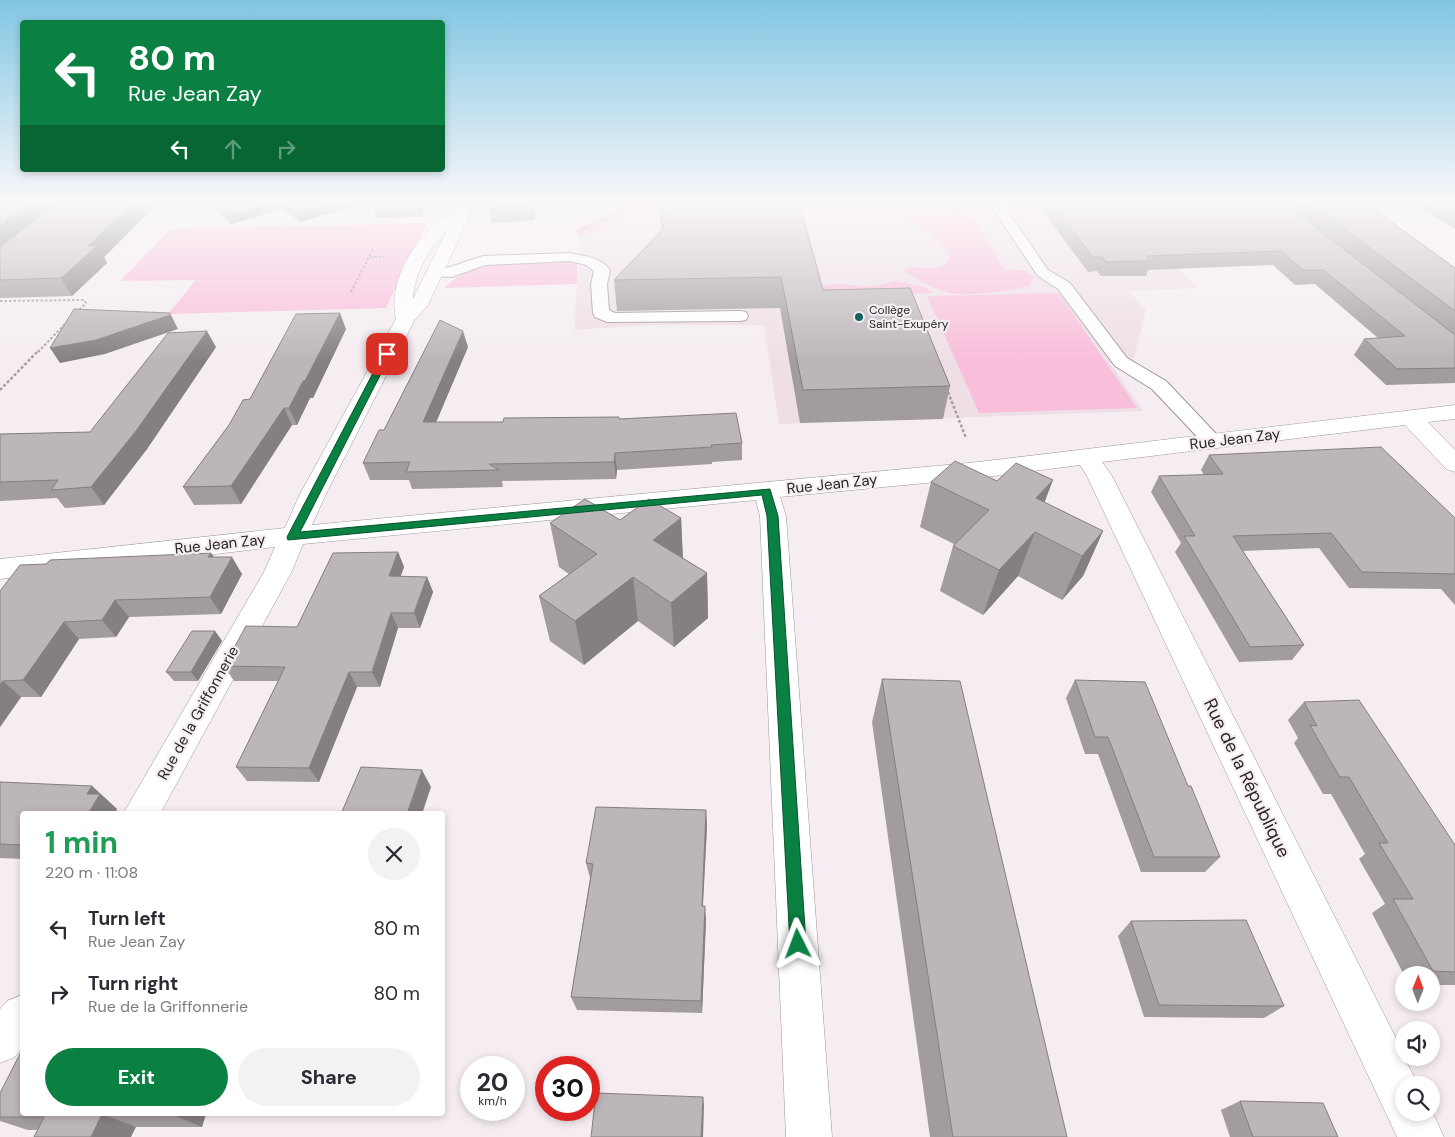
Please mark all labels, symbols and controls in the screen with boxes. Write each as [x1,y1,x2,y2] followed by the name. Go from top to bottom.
[128,35,216,81] text: 80 m
[45,40,110,105] icon: left
[128,79,262,108] text: Rue Jean Zay
[166,135,194,163] icon: left
[219,135,247,163] icon: ahead
[272,135,300,163] icon: right
[869,302,949,332] place label: Collège Saint-Exupéry
[853,311,865,323] marker: Collège Saint-Exupéry
[366,333,408,375] pin
[373,340,401,368] icon: arrive
[1189,423,1282,454] street label: Rue Jean Zay
[786,469,879,499] street label: Rue Jean Zay
[174,529,267,559] street label: Rue Jean Zay
[153,642,243,784] street label: Rue de la Griffonnerie
[1198,694,1296,862] street label: Rue de la République
[45,823,118,862] text: 1 min
[368,828,420,880] button: close
[45,862,138,883] text: 220 m · 11:08
[88,906,166,931] text: Turn left
[45,915,73,943] icon: left
[373,916,420,941] text: 80 m
[771,917,823,969] position arrow
[88,931,185,952] text: Rue Jean Zay
[1395,966,1440,1011] north arrow
[1395,966,1440,1121] map controls
[88,971,178,996] text: Turn right
[45,980,73,1008] icon: right
[373,981,420,1006] text: 80 m
[88,996,248,1017] text: Rue de la Griffonnerie
[1395,1021,1440,1066] button: sound
[45,1048,228,1106] button: Exit
[238,1048,420,1106] button: Share
[535,1056,600,1121] speed limit sign: 30
[477,1066,508,1099] text: 20
[1395,1076,1440,1121] button: search
[478,1093,507,1109] text: km/h

